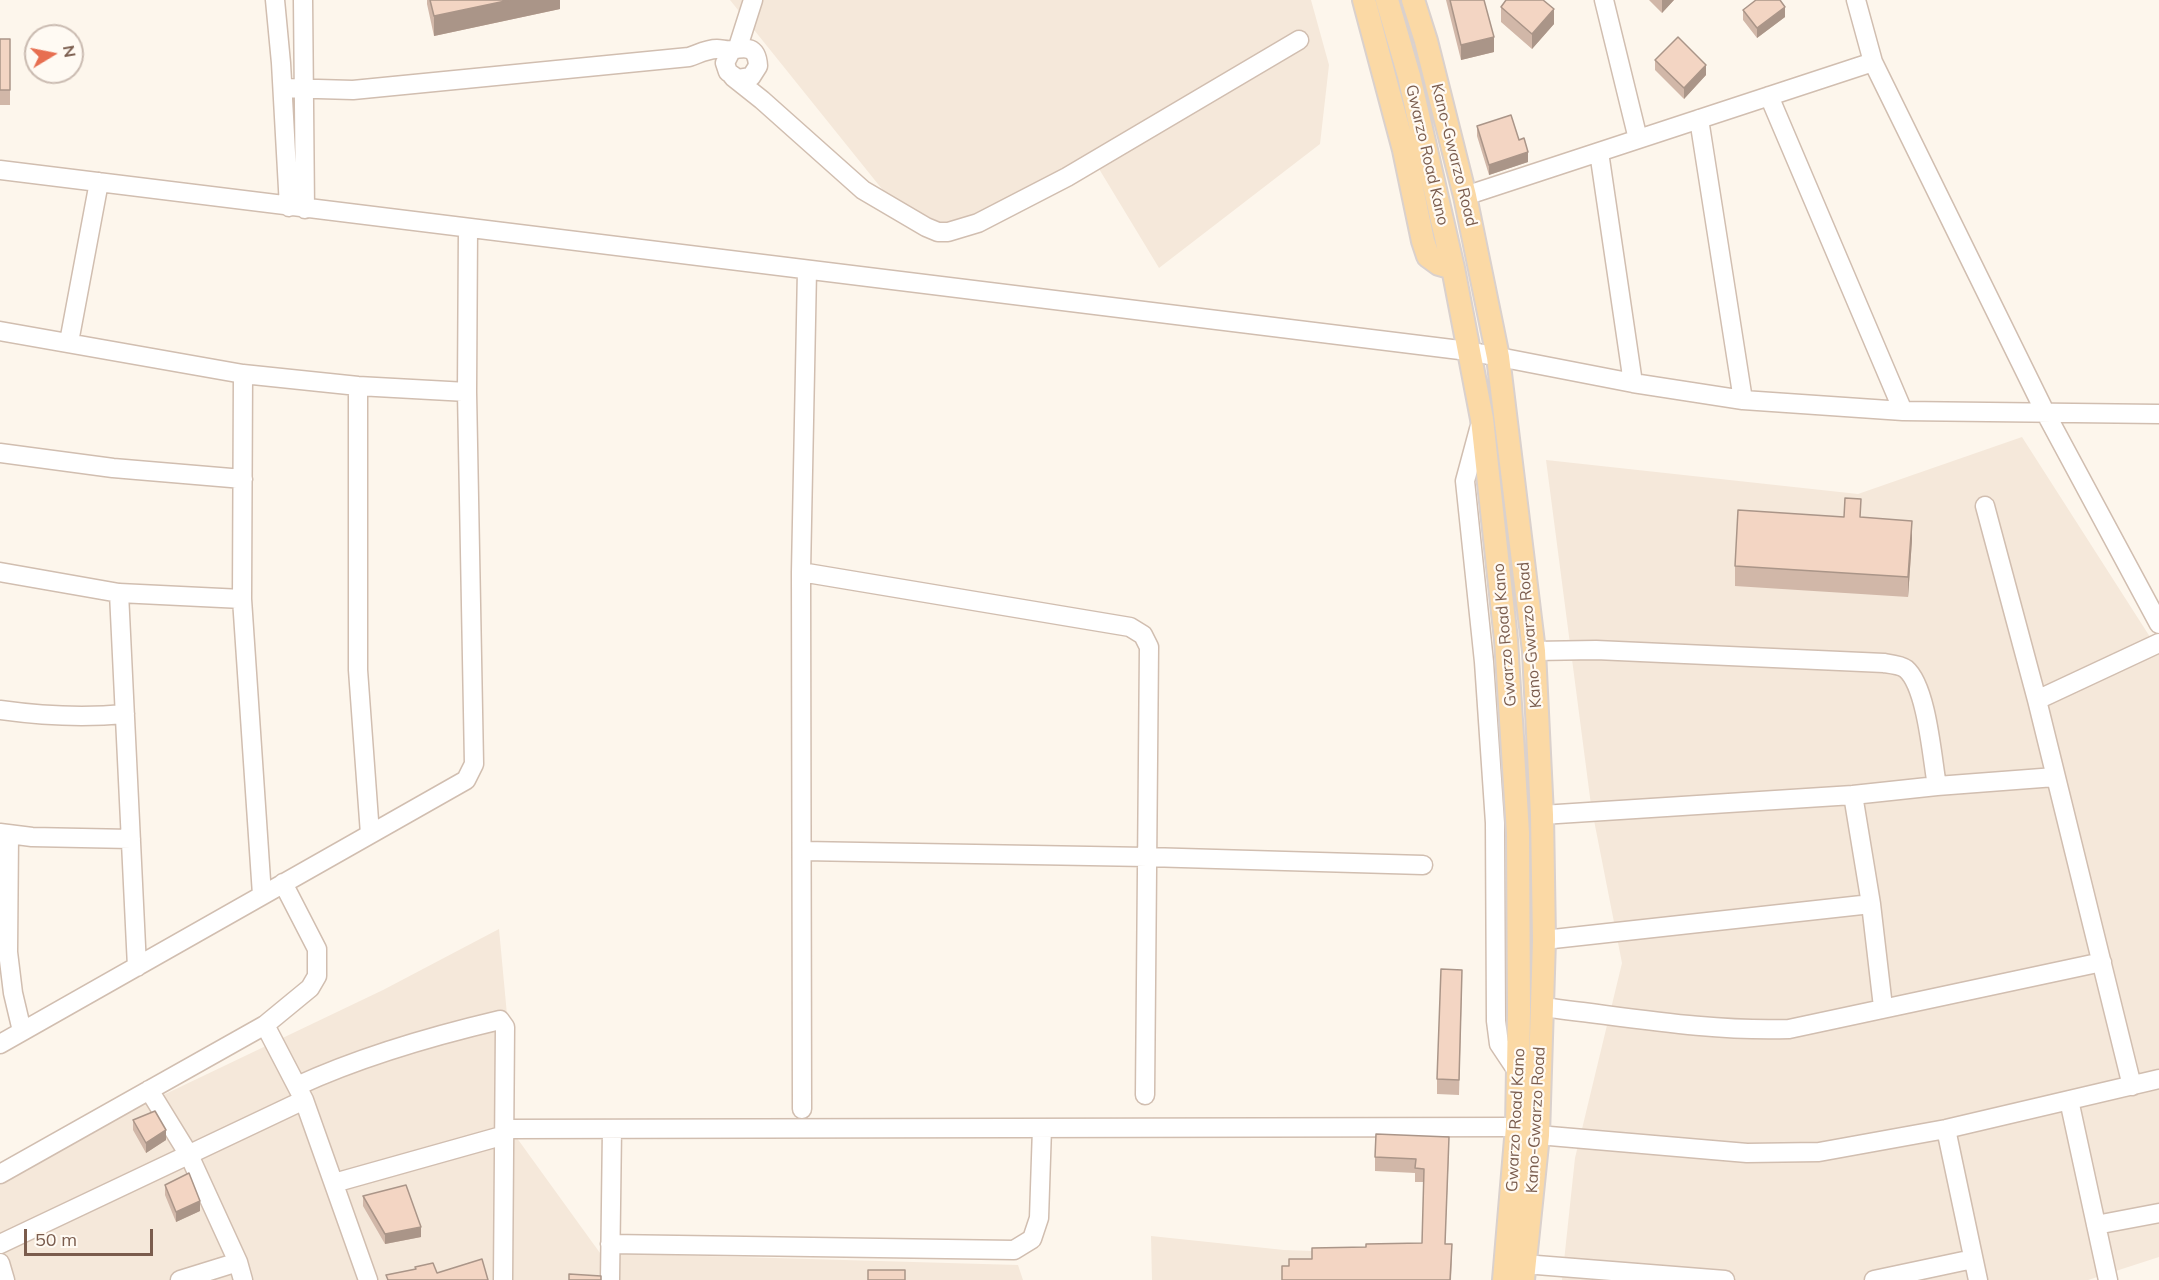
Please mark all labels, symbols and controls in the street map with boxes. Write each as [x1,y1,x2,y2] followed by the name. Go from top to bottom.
[24,24,84,84] north arrow
[59,44,81,59] text: N
[1427,81,1481,229] street label: Kano-Gwarzo Road
[1401,83,1453,227] street label: Gwarzo Road Kano
[1514,561,1546,709] street label: Kano-Gwarzo Road
[1489,562,1521,708] street label: Gwarzo Road Kano
[1523,1046,1549,1194] street label: Kano-Gwarzo Road
[1503,1048,1529,1192] street label: Gwarzo Road Kano
[27,1217,156,1255] scale bar
[35,1228,77,1251] text: 50 m

